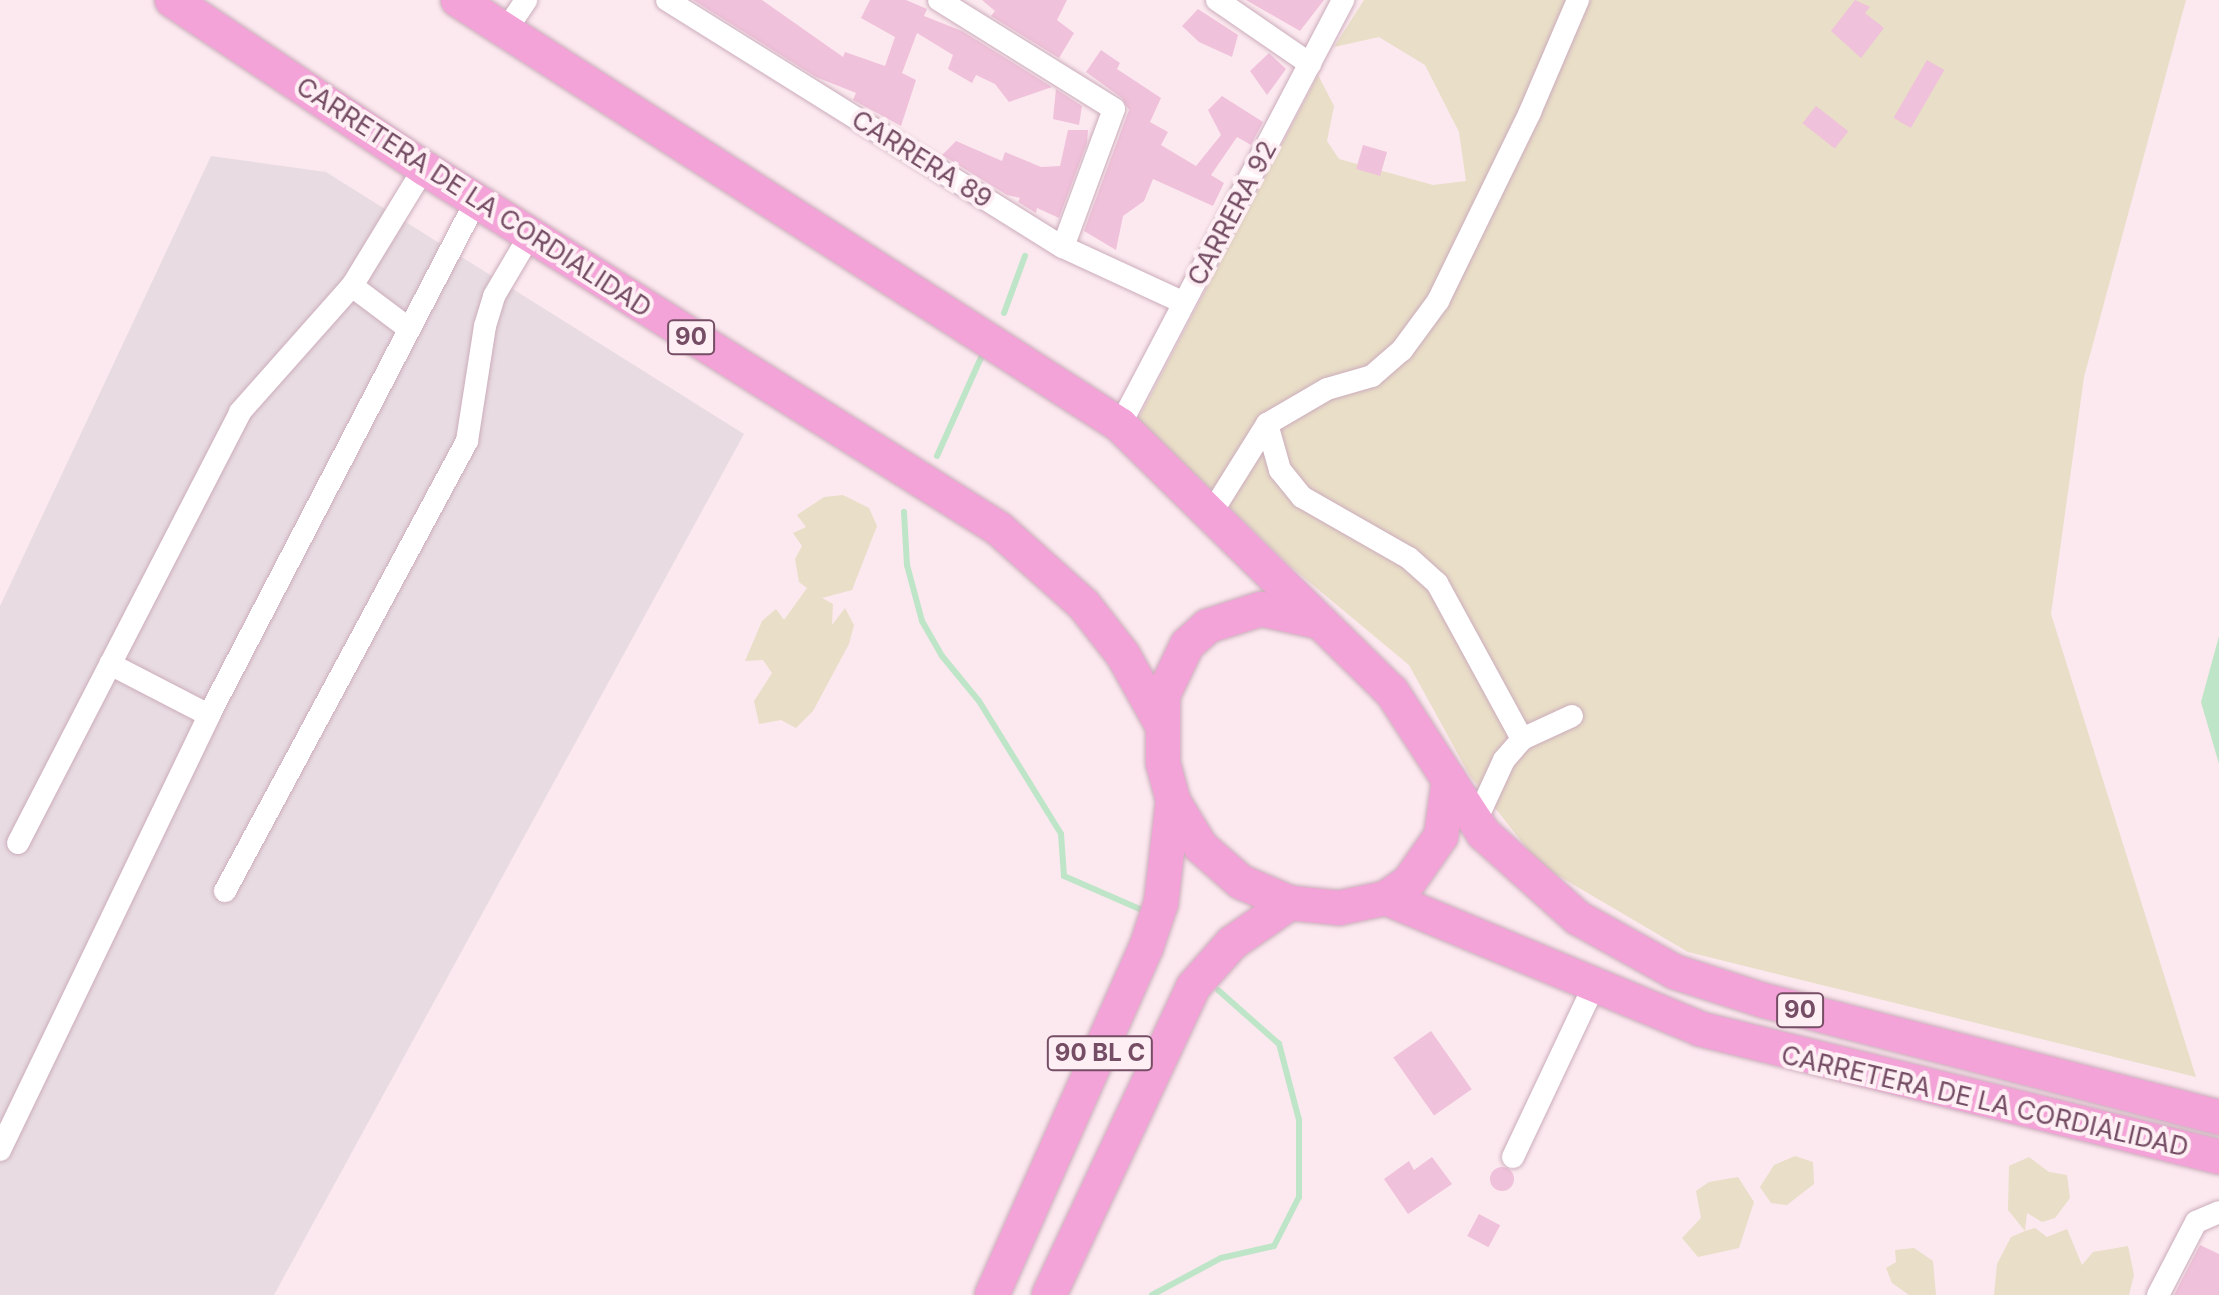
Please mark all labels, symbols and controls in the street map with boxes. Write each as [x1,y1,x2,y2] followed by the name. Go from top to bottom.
[291,70,657,324] street label: CARRETERA DE LA CORDIALIDAD
[846,103,998,215] street label: CARRERA 89
[1181,135,1283,291] street label: CARRERA 92
[667,317,715,357] road number: 90
[1776,990,1824,1030] road number: 90
[1046,1033,1154,1073] road number: 90 BL C
[1778,1039,2192,1163] street label: CARRETERA DE LA CORDIALIDAD

